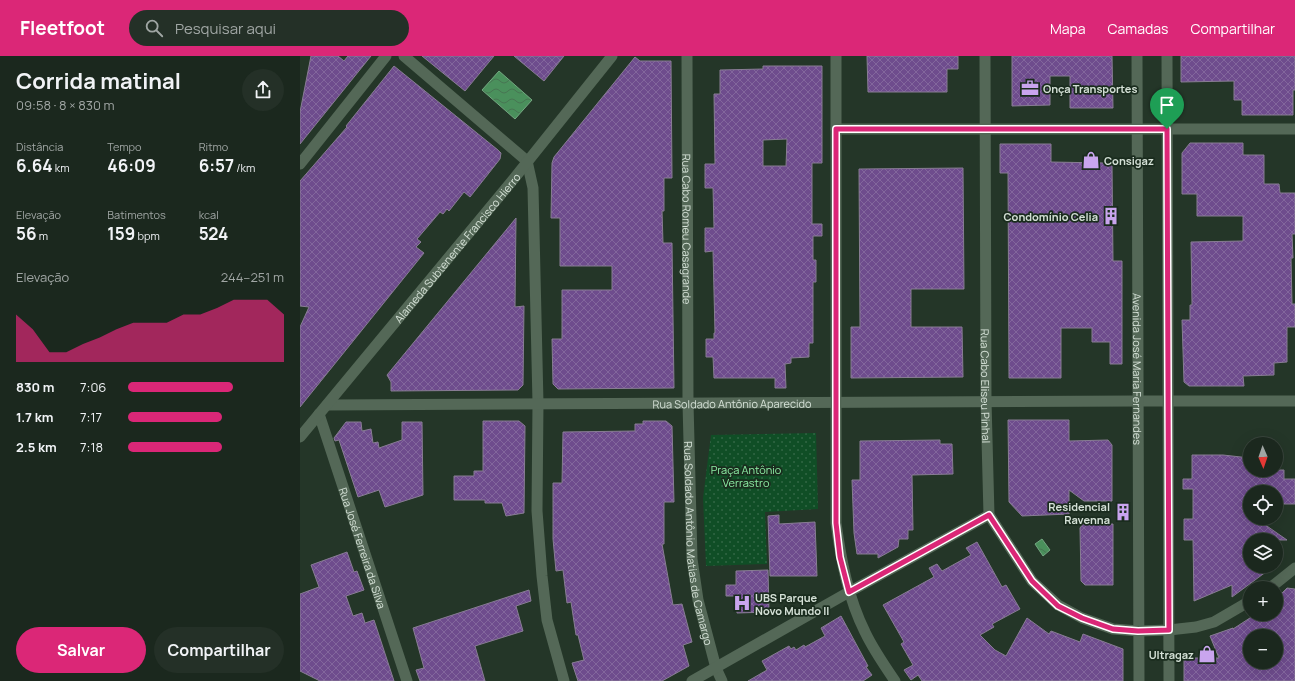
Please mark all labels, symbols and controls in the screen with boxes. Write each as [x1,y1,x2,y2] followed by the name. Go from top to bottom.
[129,10,409,46] search box
[20,15,105,41] text: Fleetfoot
[143,17,165,39] icon: search
[175,18,276,39] text: Pesquisar aqui
[1050,19,1086,38] text: Mapa
[1108,19,1168,38] text: Camadas
[1190,19,1275,38] text: Compartilhar
[16,66,181,96] text: Corrida matinal
[242,69,284,111] button: share
[1020,78,1040,98] office icon: Onça Transportes
[1043,81,1137,96] place label: Onça Transportes
[1150,88,1184,129] pin
[1156,94,1178,116] icon: arrive
[16,96,114,114] text: 09:58 · 8 × 830 m
[16,139,63,154] text: Distância
[107,139,142,154] text: Tempo
[199,139,228,154] text: Ritmo
[1081,150,1101,170] shop icon: Consigaz
[1104,153,1154,168] place label: Consigaz
[16,154,53,177] text: 6.64
[107,154,156,177] text: 46:09
[199,154,234,177] text: 6:57
[680,154,695,305] street label: Rua Cabo Romeu Casagrande
[53,160,70,175] text: km
[234,160,255,175] text: /km
[390,169,524,326] street label: Alameda Subtenente Francisco Hierro
[1101,206,1121,226] building icon: Condomínio Celia
[16,207,61,222] text: Elevação
[107,207,166,222] text: Batimentos
[199,207,219,222] text: kcal
[1004,209,1098,224] place label: Condomínio Celia
[16,222,37,245] text: 56
[107,222,135,245] text: 159
[199,222,228,245] text: 524
[37,228,48,243] text: m
[135,228,160,243] text: bpm
[16,268,69,286] text: Elevação
[221,268,284,286] text: 244–251 m
[1130,293,1146,445] street label: Avenida José Maria Fernandes
[978,329,995,443] street label: Rua Cabo Eliseu Pinhal
[16,378,54,396] text: 830 m
[80,378,106,396] text: 7:06
[652,395,812,411] street label: Rua Soldado Antônio Aparecido
[16,408,53,426] text: 1.7 km
[80,408,102,426] text: 7:17
[1243,437,1283,477] north arrow
[1243,437,1283,669] map controls
[16,438,57,456] text: 2.5 km
[80,438,103,456] text: 7:18
[681,441,717,647] street label: Rua Soldado Antônio Matias de Camargo
[711,462,782,490] park label: Praça Antônio Verrastro
[336,485,390,610] street label: Rua José Ferreira da Silva
[1243,485,1283,525] button: locate
[1048,499,1110,527] place label: Residencial Ravenna
[1113,502,1133,522] building icon: Residencial Ravenna
[1243,533,1283,573] button: layers
[1243,581,1283,621] button: +
[755,590,829,618] place label: UBS Parque Novo Mundo II
[732,593,752,613] hospital icon: UBS Parque Novo Mundo II
[16,627,146,673] button: Salvar
[154,627,284,673] button: Compartilhar
[1243,629,1283,669] button: −
[1197,644,1217,664] shop icon: Ultragaz
[1149,647,1194,662] place label: Ultragaz

